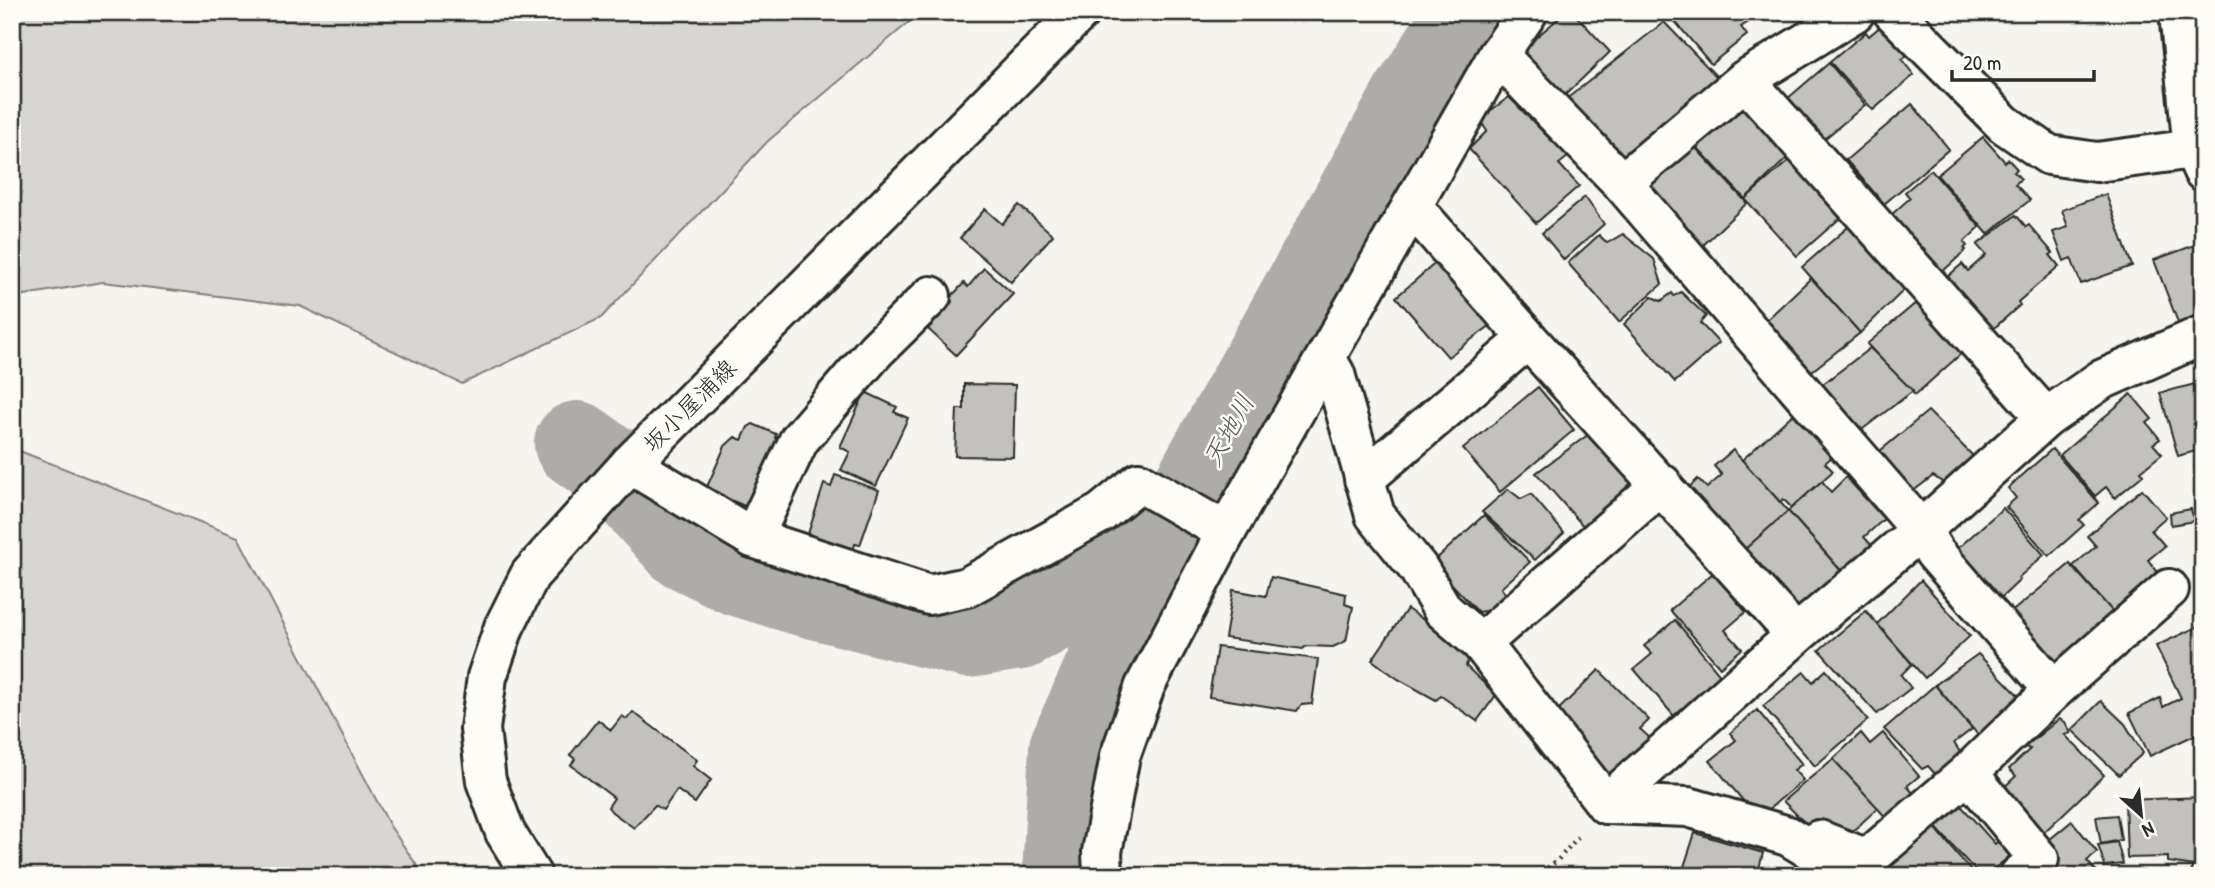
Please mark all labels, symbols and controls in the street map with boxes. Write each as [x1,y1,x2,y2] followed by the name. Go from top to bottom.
[1952,38,2094,82] scale bar
[1963,48,2001,77] text: 20 m
[635,351,743,459] street label: 坂小屋浦線
[1194,387,1262,473] water label: 天地川
[2106,780,2176,850] north arrow
[2138,816,2159,844] text: N

